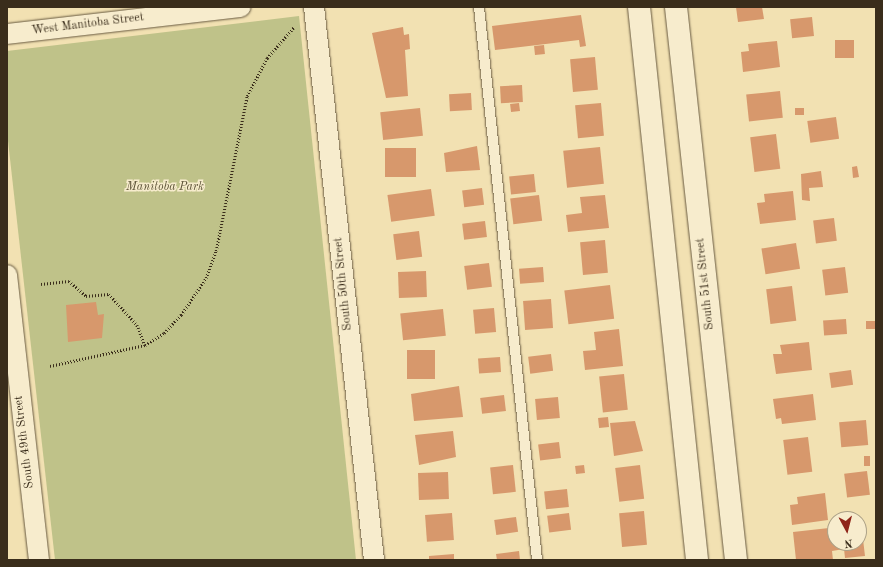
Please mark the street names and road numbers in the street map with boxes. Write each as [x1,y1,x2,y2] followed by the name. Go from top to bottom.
[31,11,145,39] street label: West Manitoba Street
[332,237,356,331] street label: South 50th Street
[694,237,718,331] street label: South 51st Street
[12,395,38,489] street label: South 49th Street

